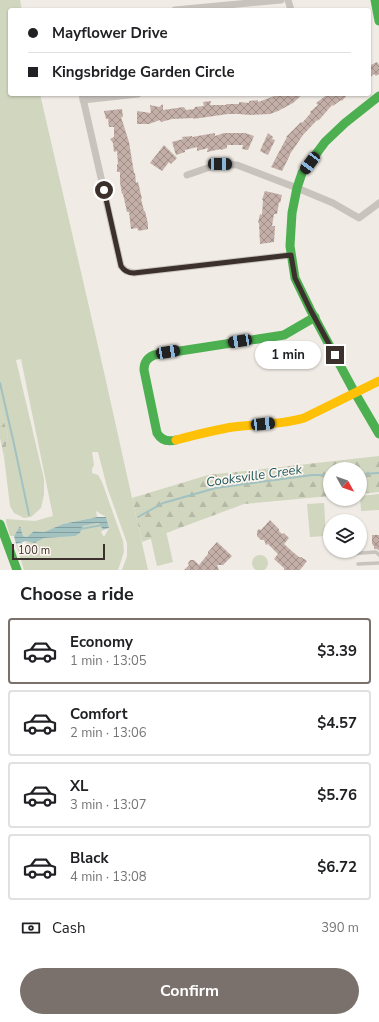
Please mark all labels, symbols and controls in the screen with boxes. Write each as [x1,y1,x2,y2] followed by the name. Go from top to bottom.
[52,23,168,43] text: Mayflower Drive
[52,62,235,82] text: Kingsbridge Garden Circle
[298,150,322,176] car
[208,158,232,170] car
[95,181,113,199] route start
[227,333,253,349] car
[255,341,321,369] callout: 1 min
[155,344,181,360] car
[271,346,305,364] text: 1 min
[326,346,344,364] route end
[250,417,276,431] car
[205,460,304,492] water label: Cooksville Creek
[323,462,367,506] north arrow
[323,462,367,558] map controls
[323,514,367,558] button: layers
[12,542,105,561] scale bar
[18,543,50,558] text: 100 m
[20,582,134,606] text: Choose a ride
[70,632,133,652] text: Economy
[22,633,58,669] icon: car
[317,641,357,661] text: $3.39
[70,652,146,670] text: 1 min · 13:05
[70,704,127,724] text: Comfort
[22,705,58,741] icon: car
[317,713,357,733] text: $4.57
[70,724,146,742] text: 2 min · 13:06
[70,776,89,796] text: XL
[22,777,58,813] icon: car
[317,785,357,805] text: $5.76
[70,796,146,814] text: 3 min · 13:07
[70,848,108,868] text: Black
[22,849,58,885] icon: car
[317,857,357,877] text: $6.72
[70,868,146,886] text: 4 min · 13:08
[20,917,42,939] icon: cash
[52,918,86,938] text: Cash
[321,919,359,937] text: 390 m
[20,968,359,1014] button: Confirm

